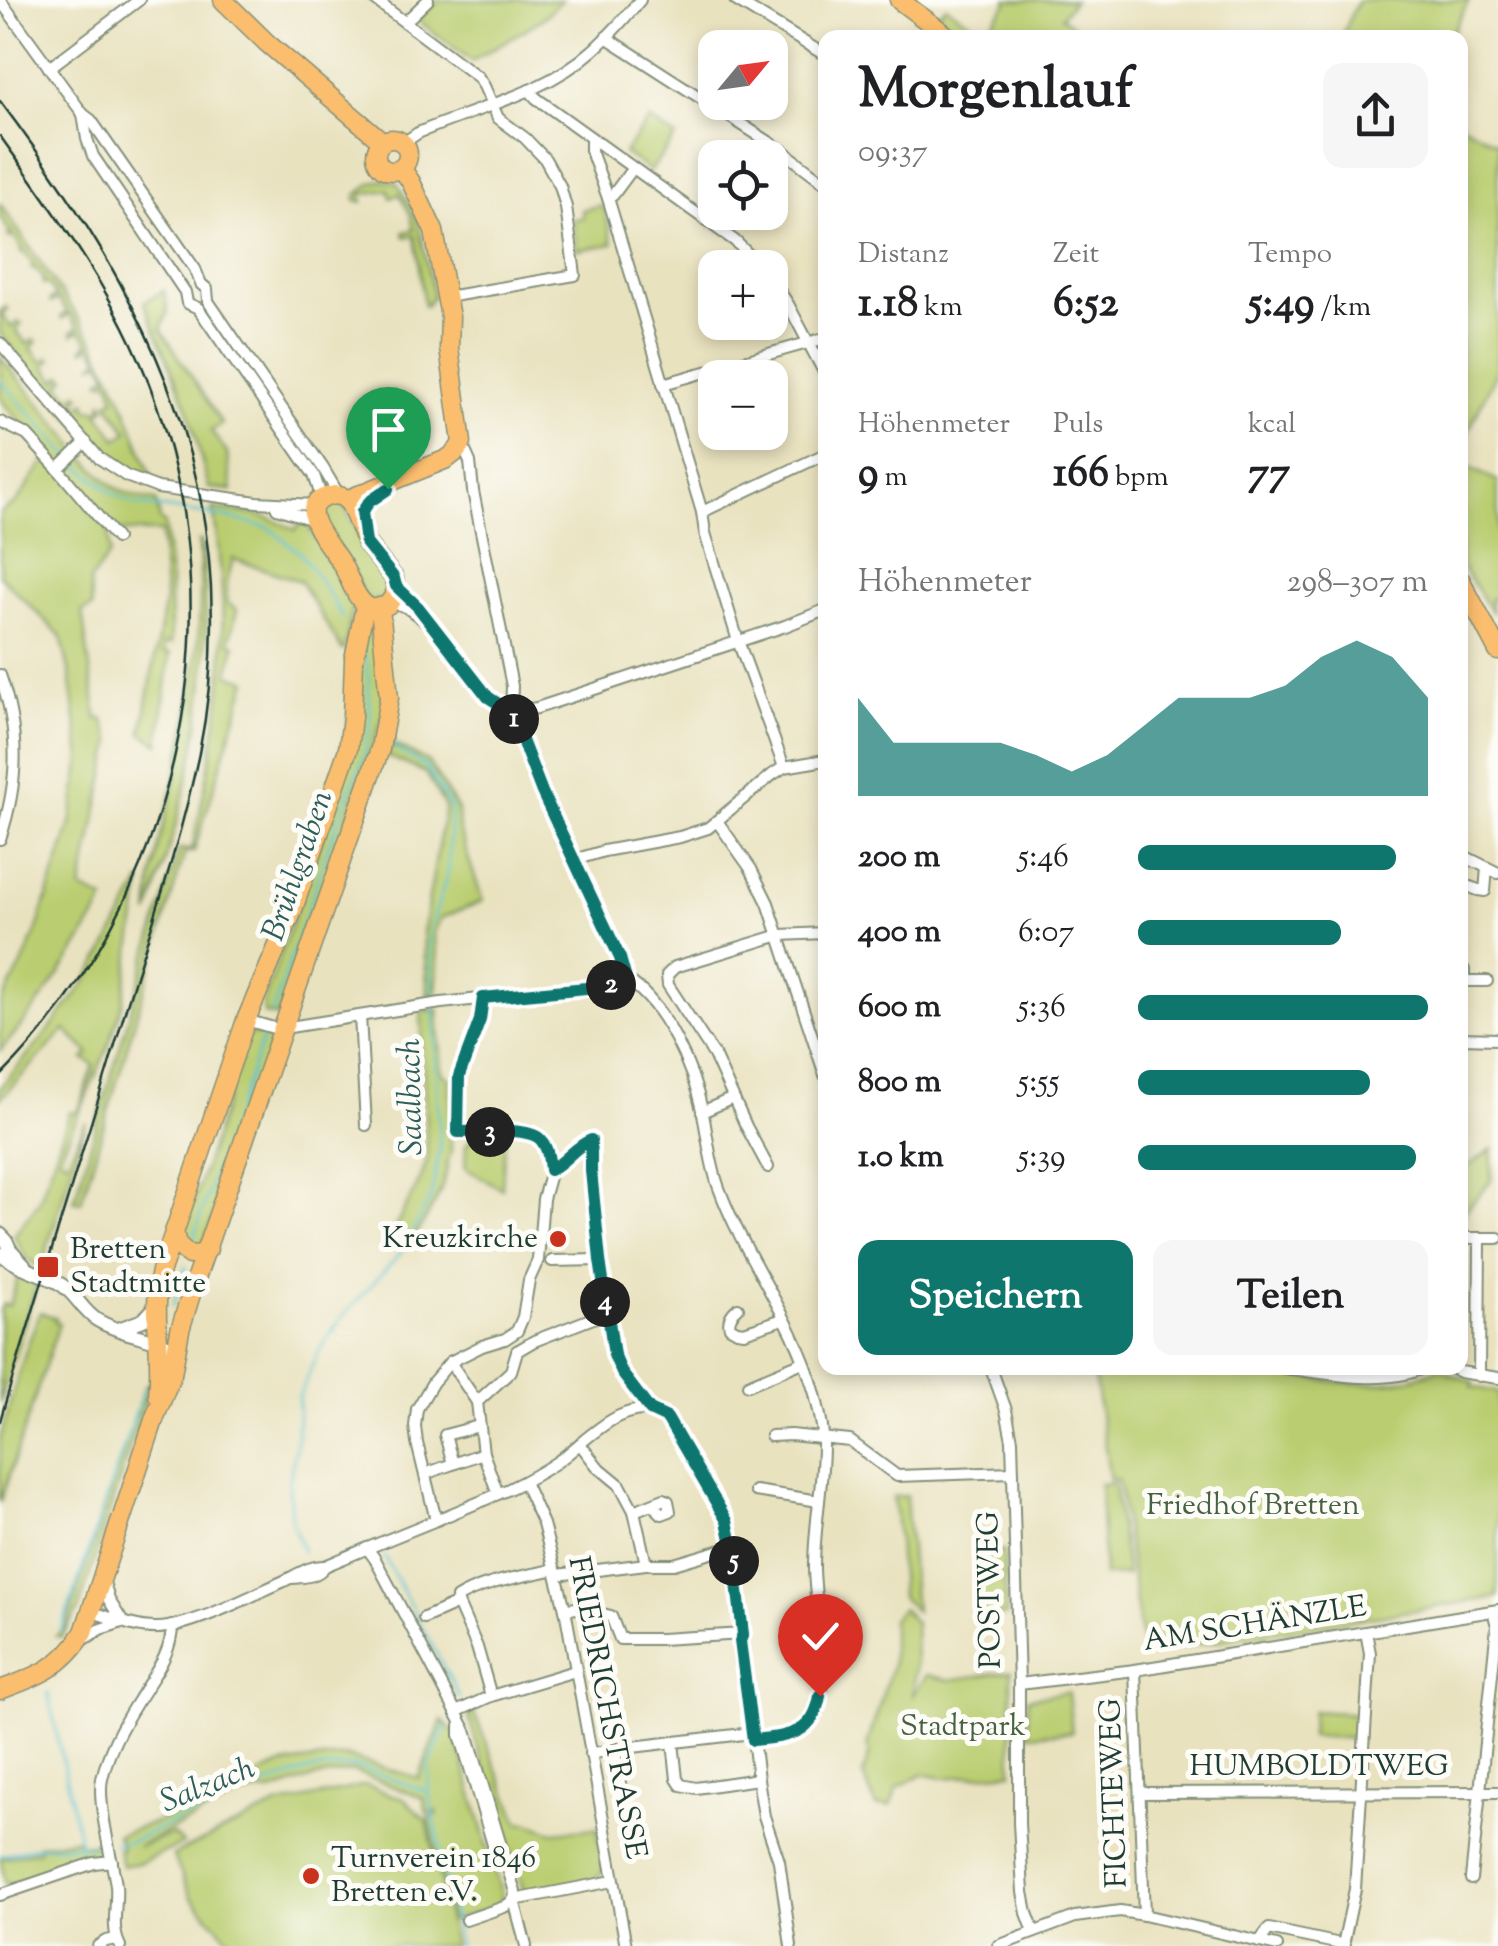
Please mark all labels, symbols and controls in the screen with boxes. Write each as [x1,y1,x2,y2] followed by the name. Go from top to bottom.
[698,30,788,120] north arrow
[698,30,788,450] map controls
[858,53,1134,132] text: Morgenlauf
[1323,63,1428,168] button: share
[858,130,928,176] text: 09:37
[698,140,788,230] button: locate
[858,235,949,275] text: Distanz
[1053,235,1099,275] text: Zeit
[1248,235,1332,275] text: Tempo
[698,250,788,340] button: +
[858,275,918,335] text: 1.18
[1053,275,1118,335] text: 6:52
[1248,275,1315,335] text: 5:49
[918,288,963,328] text: km
[1315,288,1371,328] text: /km
[698,360,788,450] button: −
[346,387,431,490] pin
[361,402,416,457] icon: arrive
[858,405,1010,445] text: Höhenmeter
[1053,405,1103,445] text: Puls
[1248,405,1296,445] text: kcal
[858,445,878,505] text: 9
[1053,445,1109,505] text: 166
[1248,445,1290,505] text: 77
[878,458,908,498] text: m
[1109,458,1169,498] text: bpm
[858,560,1032,606] text: Höhenmeter
[1287,560,1428,606] text: 298–307 m
[489,694,539,744] pin: 1
[509,699,519,739] text: 1
[252,784,346,947] water label: Brühlgraben
[858,835,940,881] text: 200 m
[1018,835,1069,881] text: 5:46
[858,910,941,956] text: 400 m
[1018,910,1075,956] text: 6:07
[586,960,636,1010] pin: 2
[604,965,618,1005] text: 2
[858,985,941,1031] text: 600 m
[1018,985,1066,1031] text: 5:36
[388,1038,436,1156] water label: Saalbach
[858,1060,941,1106] text: 800 m
[1018,1060,1059,1106] text: 5:55
[465,1107,515,1157] pin: 3
[484,1112,496,1152] text: 3
[858,1135,944,1181] text: 1.0 km
[1018,1135,1065,1181] text: 5:39
[382,1218,538,1261] place label: Kreuzkirche
[547,1228,569,1250] marker: Kreuzkirche
[70,1229,206,1306] place label: Bretten Stadtmitte
[858,1240,1133,1355] button: Speichern
[1153,1240,1428,1355] button: Teilen
[35,1254,61,1280] marker: Bretten Stadtmitte
[580,1277,630,1327] pin: 4
[598,1282,612,1322] text: 4
[1146,1485,1360,1528] park label: Friedhof Bretten
[968,1511,1014,1669] street label: POSTWEG
[709,1536,759,1586] pin: 5
[729,1541,739,1581] text: 5
[556,1553,656,1863] street label: FRIEDRICHSTRASSE
[1140,1586,1370,1664] street label: AM SCHÄNZLE
[778,1594,863,1697] pin
[793,1609,848,1664] icon: check
[1090,1698,1140,1888] street label: FICHTEWEG
[900,1706,1026,1749] park label: Stadtpark
[154,1746,262,1826] water label: Salzach
[1189,1746,1449,1789] street label: HUMBOLDTWEG
[331,1838,536,1915] place label: Turnverein 1846 Bretten e.V.
[300,1865,322,1887] marker: Turnverein 1846 Bretten e.V.

